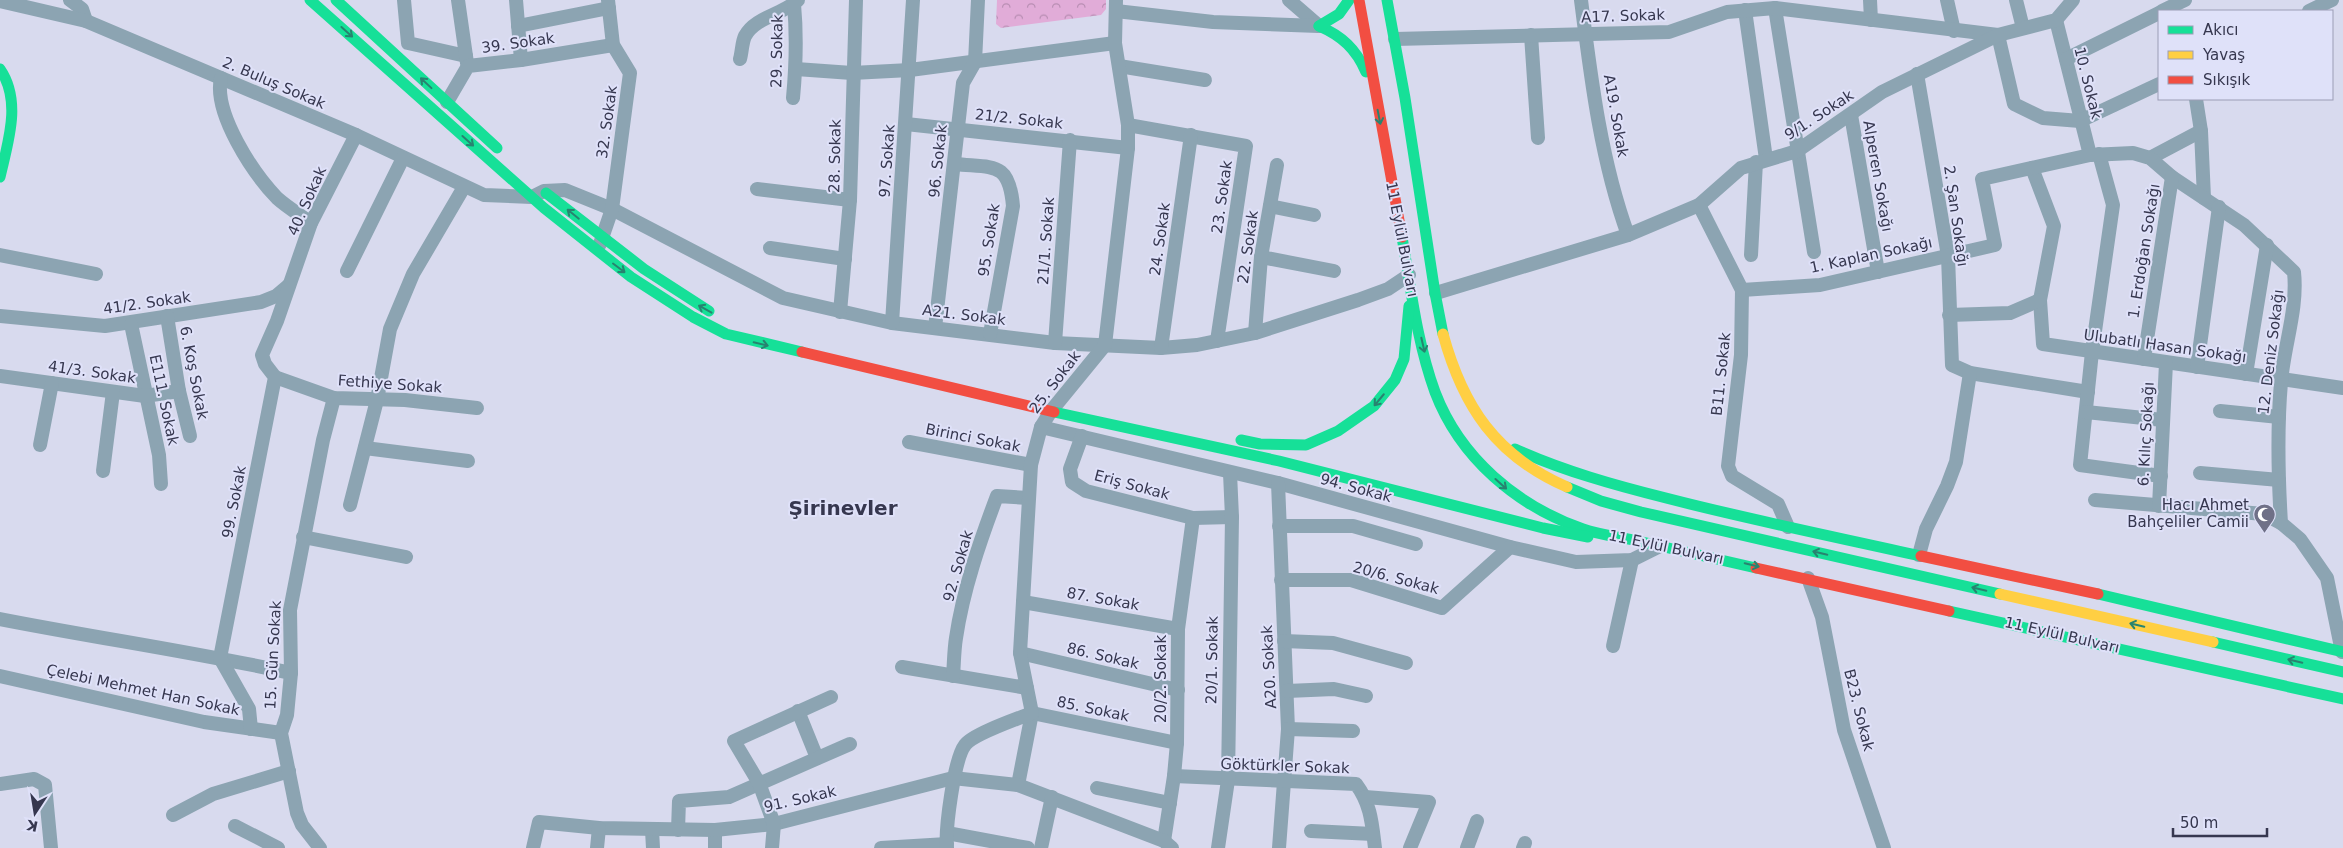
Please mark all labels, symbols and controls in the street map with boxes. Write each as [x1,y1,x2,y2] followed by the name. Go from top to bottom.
[1581,6,1666,26] street label: A17. Sokak
[2158,10,2333,100] legend
[767,14,787,88] street label: 29. Sokak
[2203,21,2239,39] text: Akıcı
[340,27,353,38] one-way arrow
[480,29,556,57] street label: 39. Sokak
[2070,45,2106,121] street label: 10. Sokak
[2202,46,2245,64] text: Yavaş
[220,53,328,113] street label: 2. Buluş Sokak
[2203,71,2251,89] text: Sıkışık
[1600,73,1632,159] street label: A19. Sokak
[419,77,432,89] one-way arrow
[593,84,621,160] street label: 32. Sokak
[1781,86,1857,144] street label: 9/1. Sokak
[974,105,1064,133] street label: 21/2. Sokak
[1375,109,1385,125] one-way arrow
[825,119,845,193] street label: 28. Sokak
[1859,119,1897,233] street label: Alperen Sokağı
[875,123,899,198] street label: 97. Sokak
[925,123,951,199] street label: 96. Sokak
[462,135,475,146] one-way arrow
[1208,159,1236,235] street label: 23. Sokak
[284,163,330,238] street label: 40. Sokak
[1940,164,1972,268] street label: 2. Şan Sokağı
[1382,180,1422,298] street label: 11 Eylül Bulvarı
[2124,182,2164,320] street label: 1. Erdoğan Sokağı
[1034,196,1058,286] street label: 21/1. Sokak
[1146,201,1174,277] street label: 24. Sokak
[974,202,1004,278] street label: 95. Sokak
[567,209,580,220] one-way arrow
[1234,209,1262,285] street label: 22. Sokak
[1808,233,1934,277] street label: 1. Kaplan Sokağı
[612,263,626,273] one-way arrow
[102,288,192,318] street label: 41/2. Sokak
[2254,289,2288,415] street label: 12. Deniz Sokağı
[921,301,1007,329] street label: A21. Sokak
[698,303,713,313] one-way arrow
[176,325,212,422] street label: 6. Koş Sokak
[2082,326,2248,366] street label: Ulubatlı Hasan Sokağı
[1708,331,1734,417] street label: B11. Sokak
[1419,337,1428,353] one-way arrow
[752,340,768,349] one-way arrow
[1026,347,1085,417] street label: 25. Sokak
[146,353,182,447] street label: E111. Sokak
[47,357,137,387] street label: 41/3. Sokak
[337,371,443,397] street label: Fethiye Sokak
[2134,381,2158,487] street label: 6. Kılıç Sokağı
[1373,393,1384,406] one-way arrow
[924,420,1022,456] street label: Birinci Sokak
[218,464,250,540] street label: 99. Sokak
[1092,466,1172,504] street label: Eriş Sokak
[1318,470,1394,506] street label: 94. Sokak
[1494,478,1507,490] one-way arrow
[788,496,898,520] district label: Şirinevler
[2127,496,2249,531] place label: Hacı Ahmet Bahçeliler Camii
[2253,502,2277,533] mosque icon: Hacı Ahmet Bahçeliler Camii
[1607,526,1725,568] street label: 11 Eylül Bulvarı
[939,528,977,604] street label: 92. Sokak
[1813,548,1829,557] one-way arrow
[1351,558,1441,598] street label: 20/6. Sokak
[1744,561,1760,570] one-way arrow
[1065,584,1141,614] street label: 87. Sokak
[1971,584,1987,593] one-way arrow
[261,600,285,710] street label: 15. Gün Sokak
[2003,613,2121,657] street label: 11 Eylül Bulvarı
[1202,615,1222,704] street label: 20/1. Sokak
[2129,620,2145,629] one-way arrow
[1258,624,1280,709] street label: A20. Sokak
[1152,635,1170,723] street label: 20/2. Sokak
[1065,639,1141,673] street label: 86. Sokak
[2288,656,2304,665] one-way arrow
[45,661,242,719] street label: Çelebi Mehmet Han Sokak
[1840,667,1878,753] street label: B23. Sokak
[1055,693,1131,726] street label: 85. Sokak
[1220,755,1350,777] street label: Göktürkler Sokak
[762,782,838,816] street label: 91. Sokak
[10,788,60,838] north arrow
[2173,806,2267,838] scale bar
[2180,814,2218,832] text: 50 m
[24,817,39,835] text: K

